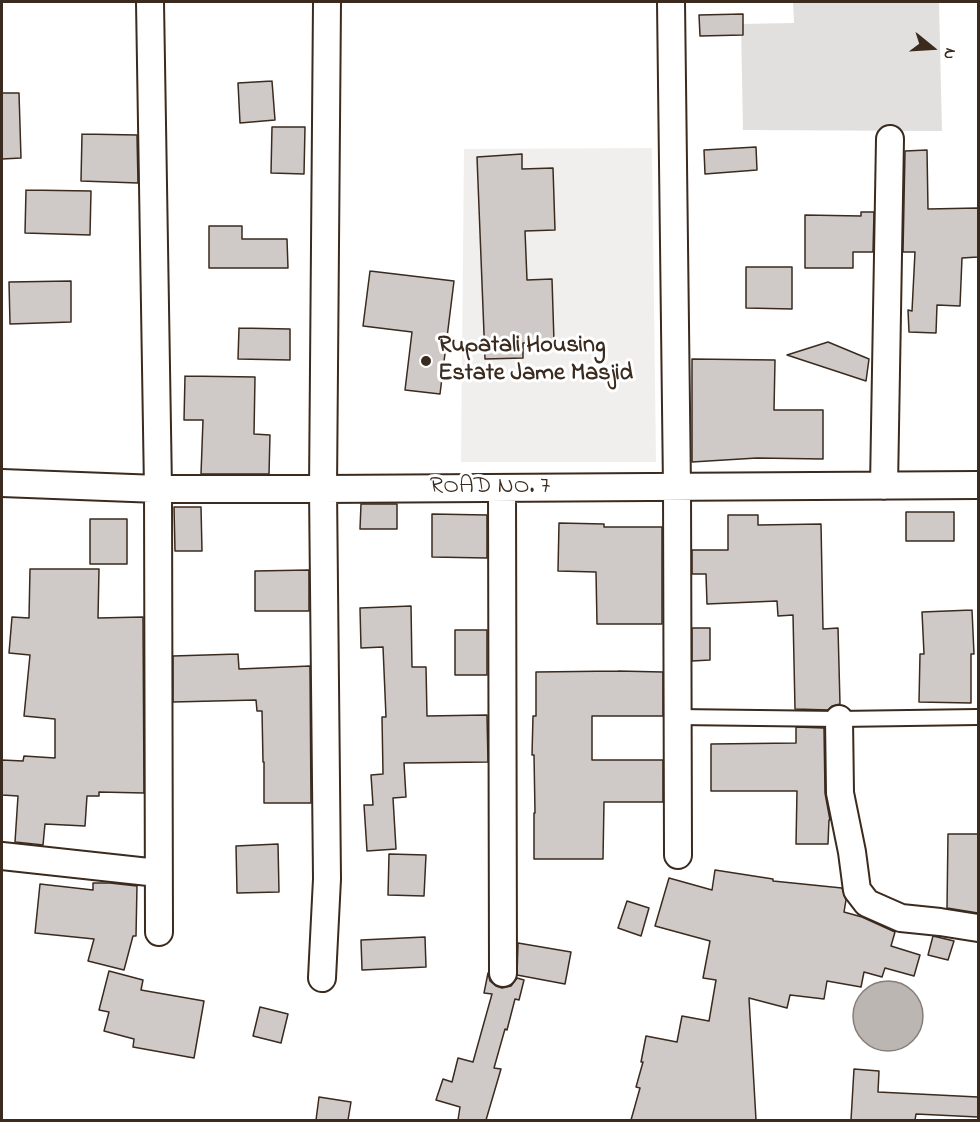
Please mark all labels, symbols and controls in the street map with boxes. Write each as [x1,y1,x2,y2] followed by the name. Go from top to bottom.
[902,18,962,78] north arrow
[936,45,962,62] text: N
[438,333,633,389] place label: Rupatali Housing Estate Jame Masjid
[419,354,433,368] marker: Rupatali Housing Estate Jame Masjid
[430,474,550,502] street label: ROAD NO. 7

